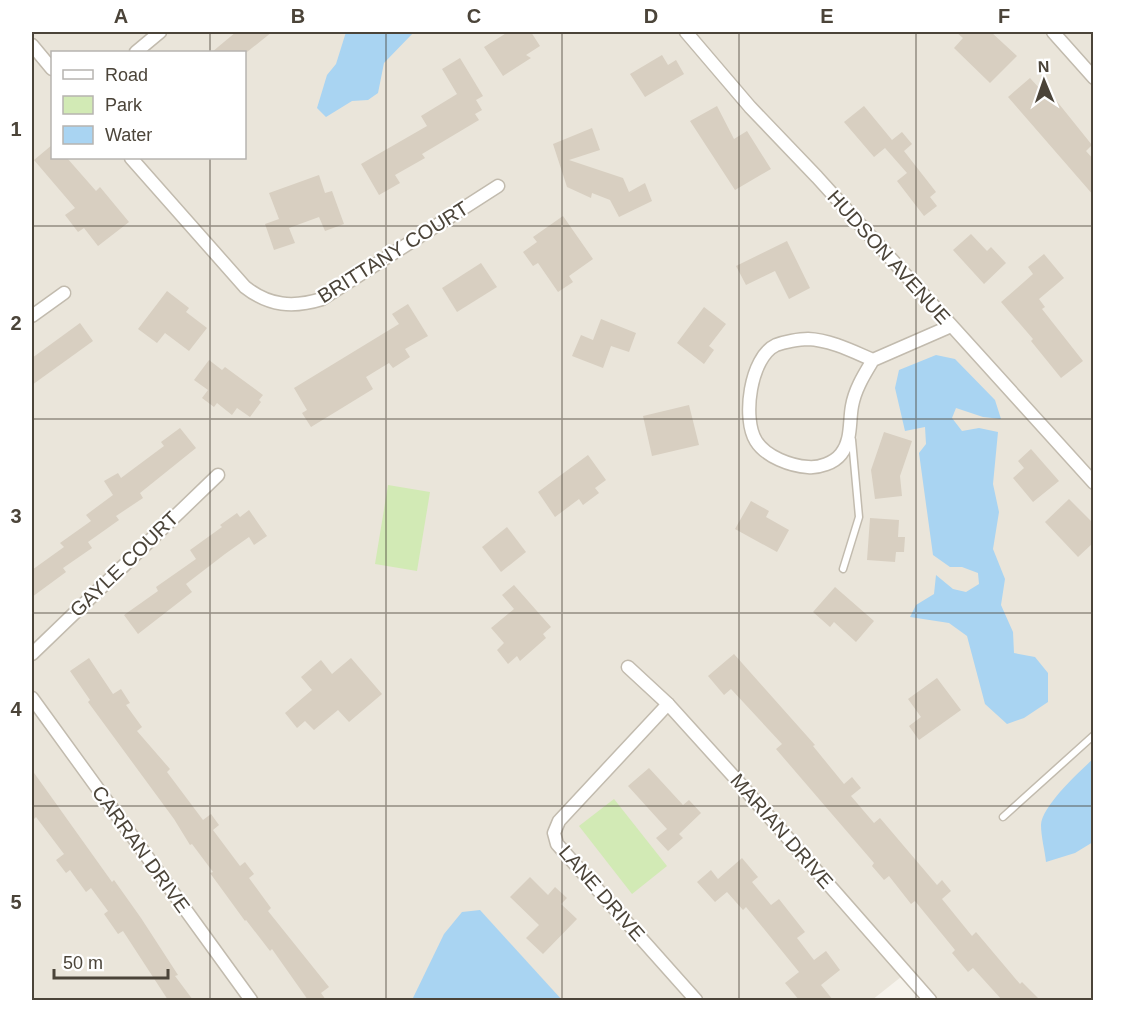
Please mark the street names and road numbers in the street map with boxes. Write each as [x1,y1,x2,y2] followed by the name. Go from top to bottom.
[823,186,955,328] street label: HUDSON AVENUE
[314,197,472,307] street label: BRITTANY COURT
[65,507,183,621] street label: GAYLE COURT
[726,769,838,893] street label: MARIAN DRIVE
[88,781,194,917] street label: CARRAN DRIVE
[555,841,649,945] street label: LANE DRIVE

